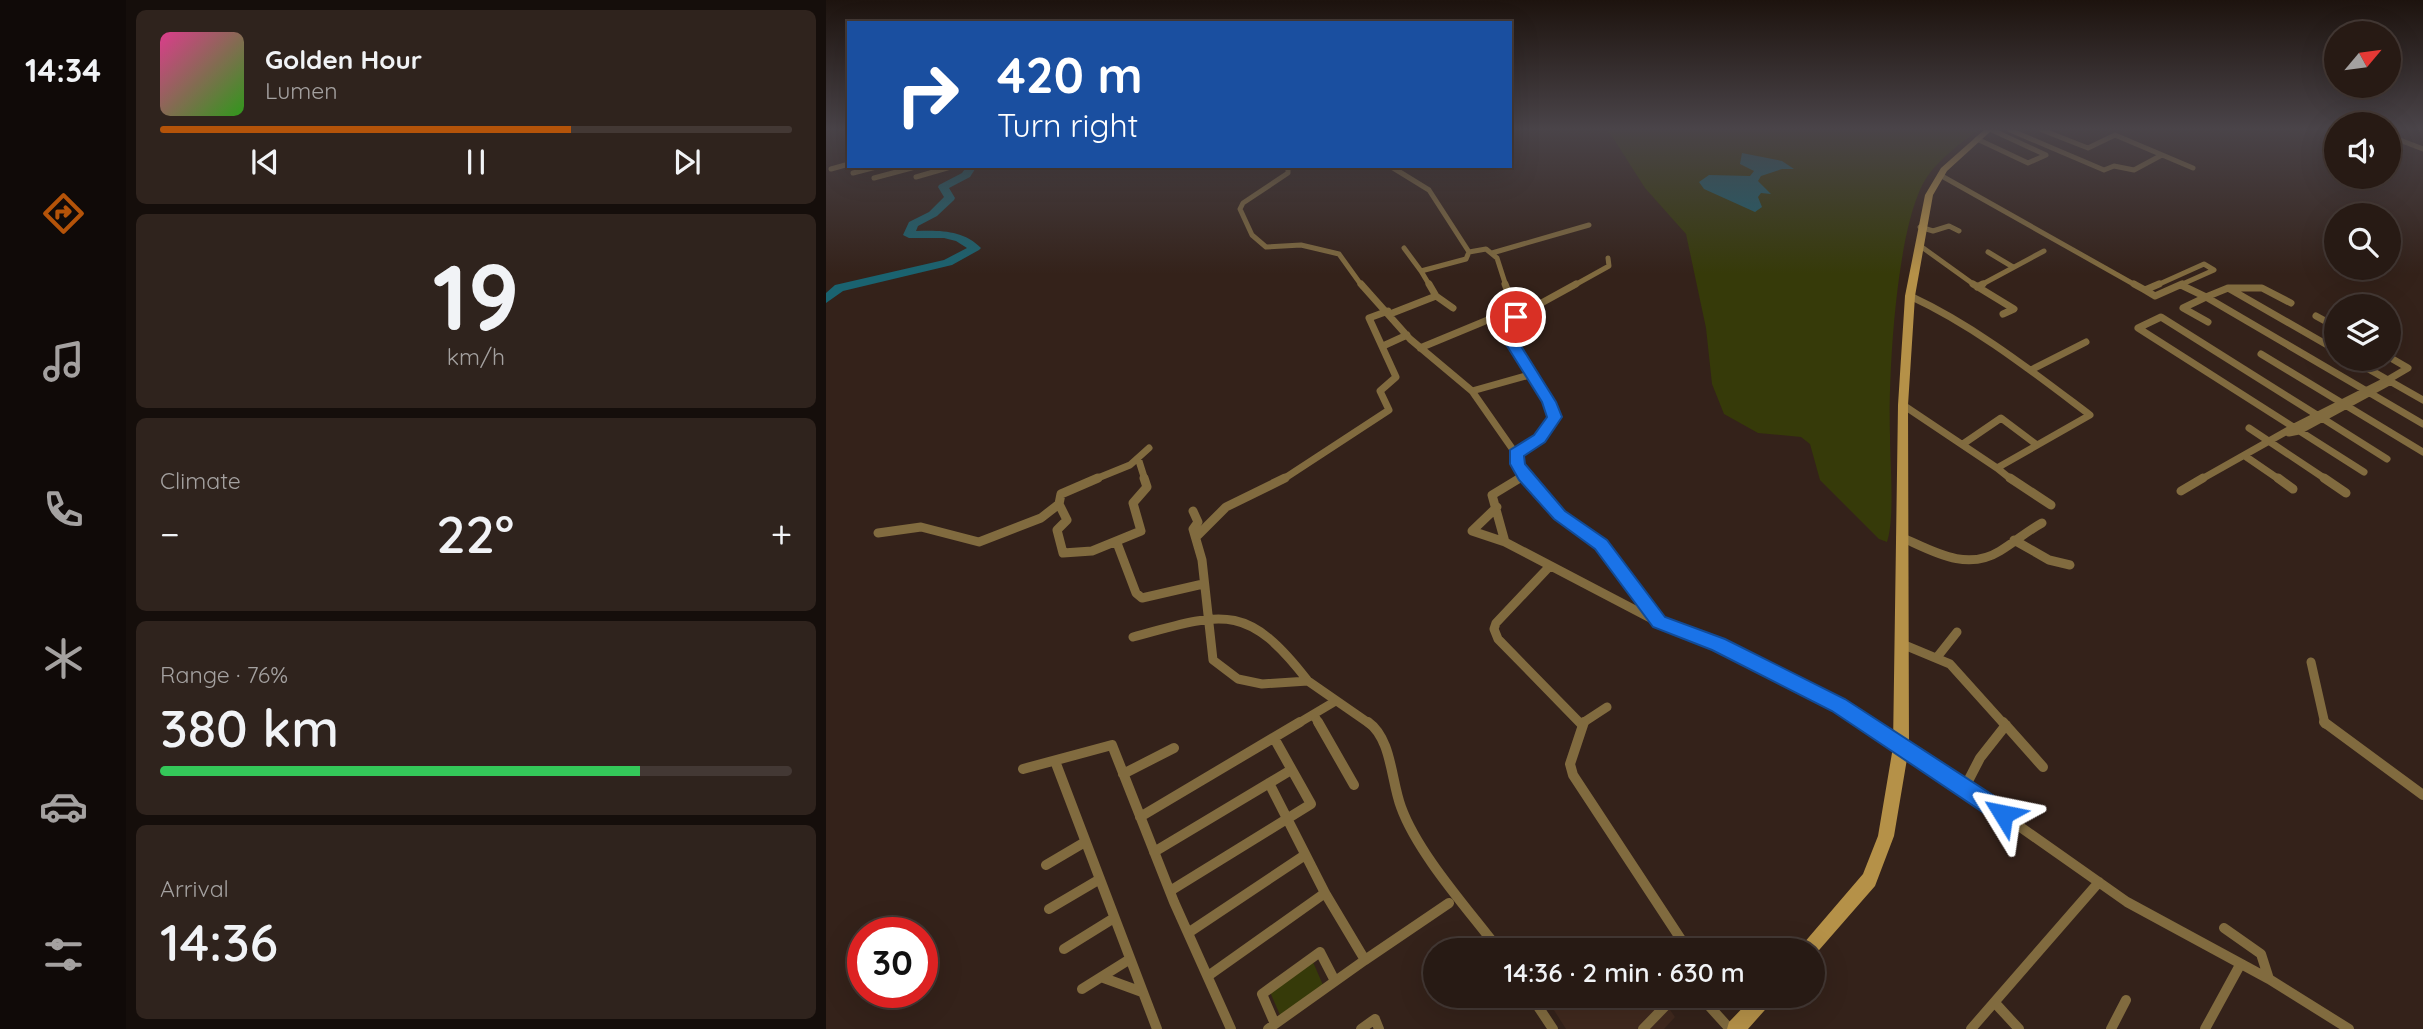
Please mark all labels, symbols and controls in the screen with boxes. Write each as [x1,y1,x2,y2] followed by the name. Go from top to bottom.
[2324,21,2401,98] north arrow
[2324,21,2401,371] map controls
[265,43,422,76] text: Golden Hour
[997,44,1143,105] text: 420 m
[882,49,973,140] icon: right
[25,50,101,90] text: 14:34
[265,76,338,105] text: Lumen
[997,105,1138,145] text: Turn right
[2324,112,2401,189] button: sound
[246,143,284,181] icon: previous
[457,143,495,181] icon: pause
[668,143,706,181] icon: next
[39,189,88,238] icon: directions
[2324,203,2401,280] button: search
[432,239,520,353] text: 19
[1486,287,1546,347] pin
[2324,294,2401,371] button: layers
[1497,298,1535,336] icon: arrive
[39,337,88,386] icon: music
[447,342,505,371] text: km/h
[160,466,241,495] text: Climate
[39,485,88,534] icon: phone
[436,501,514,566] text: 22°
[160,510,180,558] text: −
[771,510,792,558] text: +
[39,634,88,683] icon: climate
[160,660,288,689] text: Range · 76%
[160,695,339,760] text: 380 km
[1966,777,2040,851] position arrow
[39,782,88,831] icon: car
[160,874,229,903] text: Arrival
[160,909,278,974] text: 14:36
[847,917,938,1008] speed limit sign: 30
[39,930,88,979] icon: filters
[1503,956,1745,989] text: 14:36 · 2 min · 630 m

